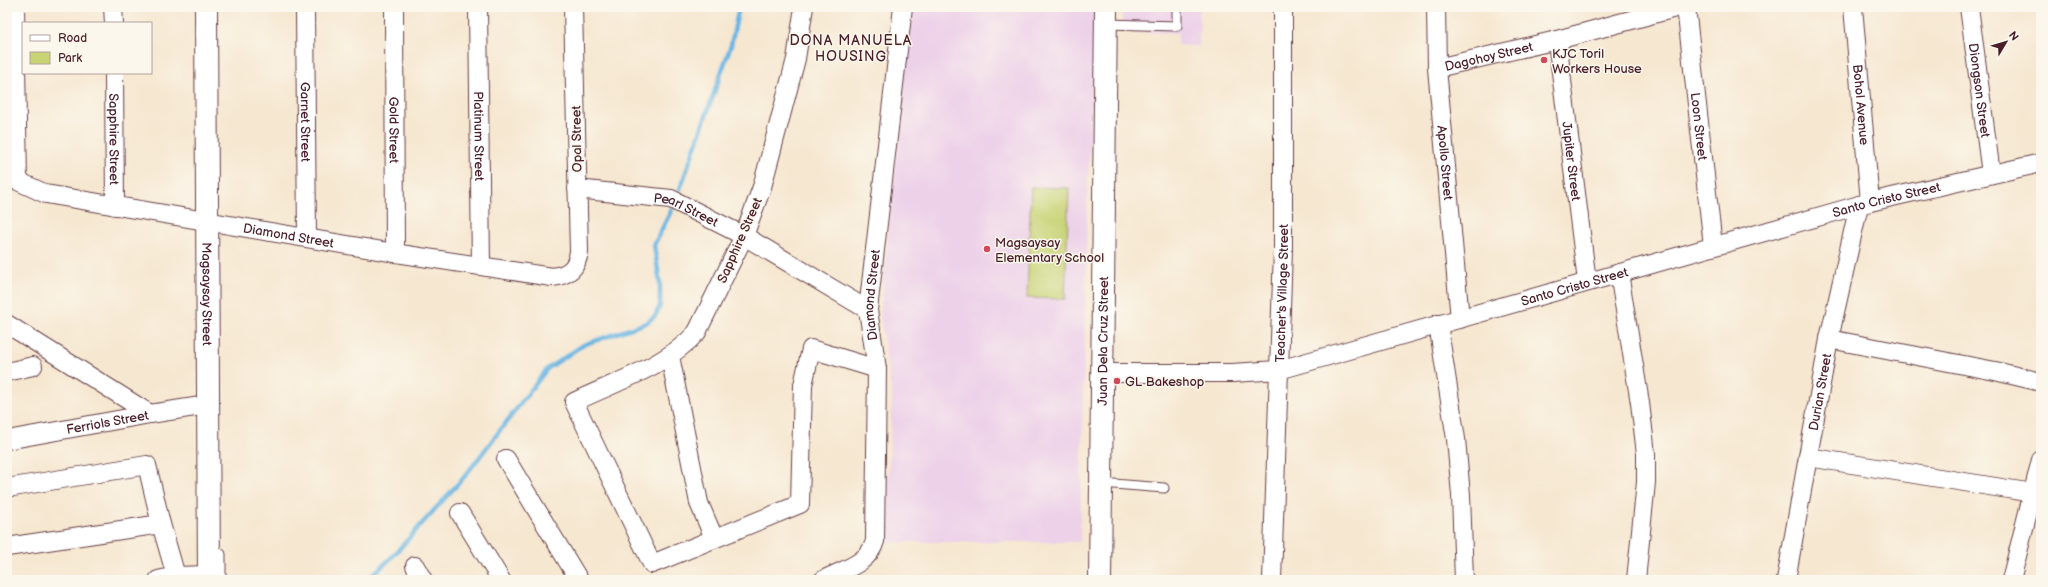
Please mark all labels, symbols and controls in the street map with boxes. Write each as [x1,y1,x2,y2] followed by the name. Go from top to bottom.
[22,22,152,74] legend
[1986,22,2026,62] north arrow
[2006,29,2021,43] text: N
[58,31,87,46] text: Road
[790,32,912,65] district label: DONA MANUELA HOUSING
[1443,39,1535,75] street label: Dagohoy Street
[1965,42,1993,139] street label: Diongson Street
[1552,46,1642,77] place label: KJC Toril Workers House
[58,51,82,66] text: Park
[1539,55,1549,65] marker: KJC Toril Workers House
[1849,64,1872,146] street label: Bohol Avenue
[297,82,313,162] street label: Garnet Street
[470,91,487,181] street label: Platinum Street
[1687,92,1710,161] street label: Loon Street
[105,93,122,185] street label: Sapphire Street
[385,97,402,163] street label: Gold Street
[568,106,586,172] street label: Opal Street
[1558,121,1584,202] street label: Jupiter Street
[1433,125,1456,201] street label: Apollo Street
[1831,179,1942,221] street label: Santo Cristo Street
[653,190,721,231] street label: Pearl Street
[714,195,766,286] street label: Sapphire Street
[242,220,335,252] street label: Diamond Street
[1272,224,1292,363] street label: Teacher's Village Street
[995,235,1104,266] place label: Magsaysay Elementary School
[198,242,215,346] street label: Magsaysay Street
[982,244,992,254] marker: Magsaysay Elementary School
[861,249,884,342] street label: Diamond Street
[1519,264,1630,310] street label: Santo Cristo Street
[1095,276,1112,406] street label: Juan Dela Cruz Street
[1806,352,1835,432] street label: Durian Street
[1125,374,1204,390] place label: GL Bakeshop
[1112,376,1122,386] marker: GL Bakeshop
[65,407,150,438] street label: Ferriols Street

